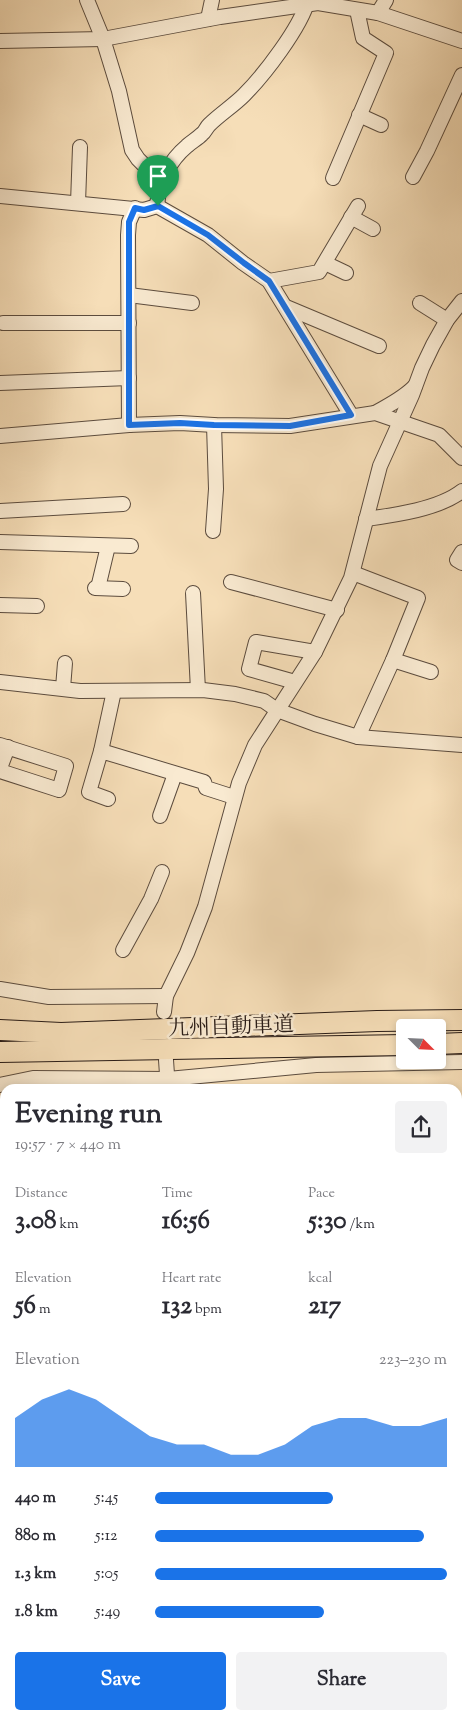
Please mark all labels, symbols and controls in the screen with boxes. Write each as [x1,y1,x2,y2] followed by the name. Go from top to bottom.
[137,155,179,206] pin
[144,162,172,190] icon: arrive
[168,1011,295,1045] street label: 九州自動車道
[396,1019,446,1069] north arrow
[396,1019,446,1069] map controls
[15,1095,162,1135] text: Evening run
[395,1101,447,1153] button: share
[15,1134,121,1157] text: 19:57 · 7 × 440 m
[15,1184,68,1204] text: Distance
[162,1184,193,1204] text: Time
[308,1184,335,1204] text: Pace
[15,1204,56,1240] text: 3.08
[162,1204,210,1240] text: 16:56
[308,1204,346,1240] text: 5:30
[56,1215,79,1235] text: km
[346,1215,375,1235] text: /km
[15,1269,72,1289] text: Elevation
[162,1269,221,1289] text: Heart rate
[308,1269,332,1289] text: kcal
[15,1289,36,1325] text: 56
[162,1289,192,1325] text: 132
[308,1289,341,1325] text: 217
[36,1300,51,1320] text: m
[192,1300,222,1320] text: bpm
[15,1349,80,1372] text: Elevation
[379,1349,447,1372] text: 223–230 m
[15,1487,56,1510] text: 440 m
[95,1487,118,1510] text: 5:45
[15,1525,56,1548] text: 880 m
[95,1525,118,1548] text: 5:12
[15,1563,56,1586] text: 1.3 km
[95,1563,118,1586] text: 5:05
[15,1601,58,1624] text: 1.8 km
[95,1601,120,1624] text: 5:49
[15,1652,226,1710] button: Save
[236,1652,447,1710] button: Share

